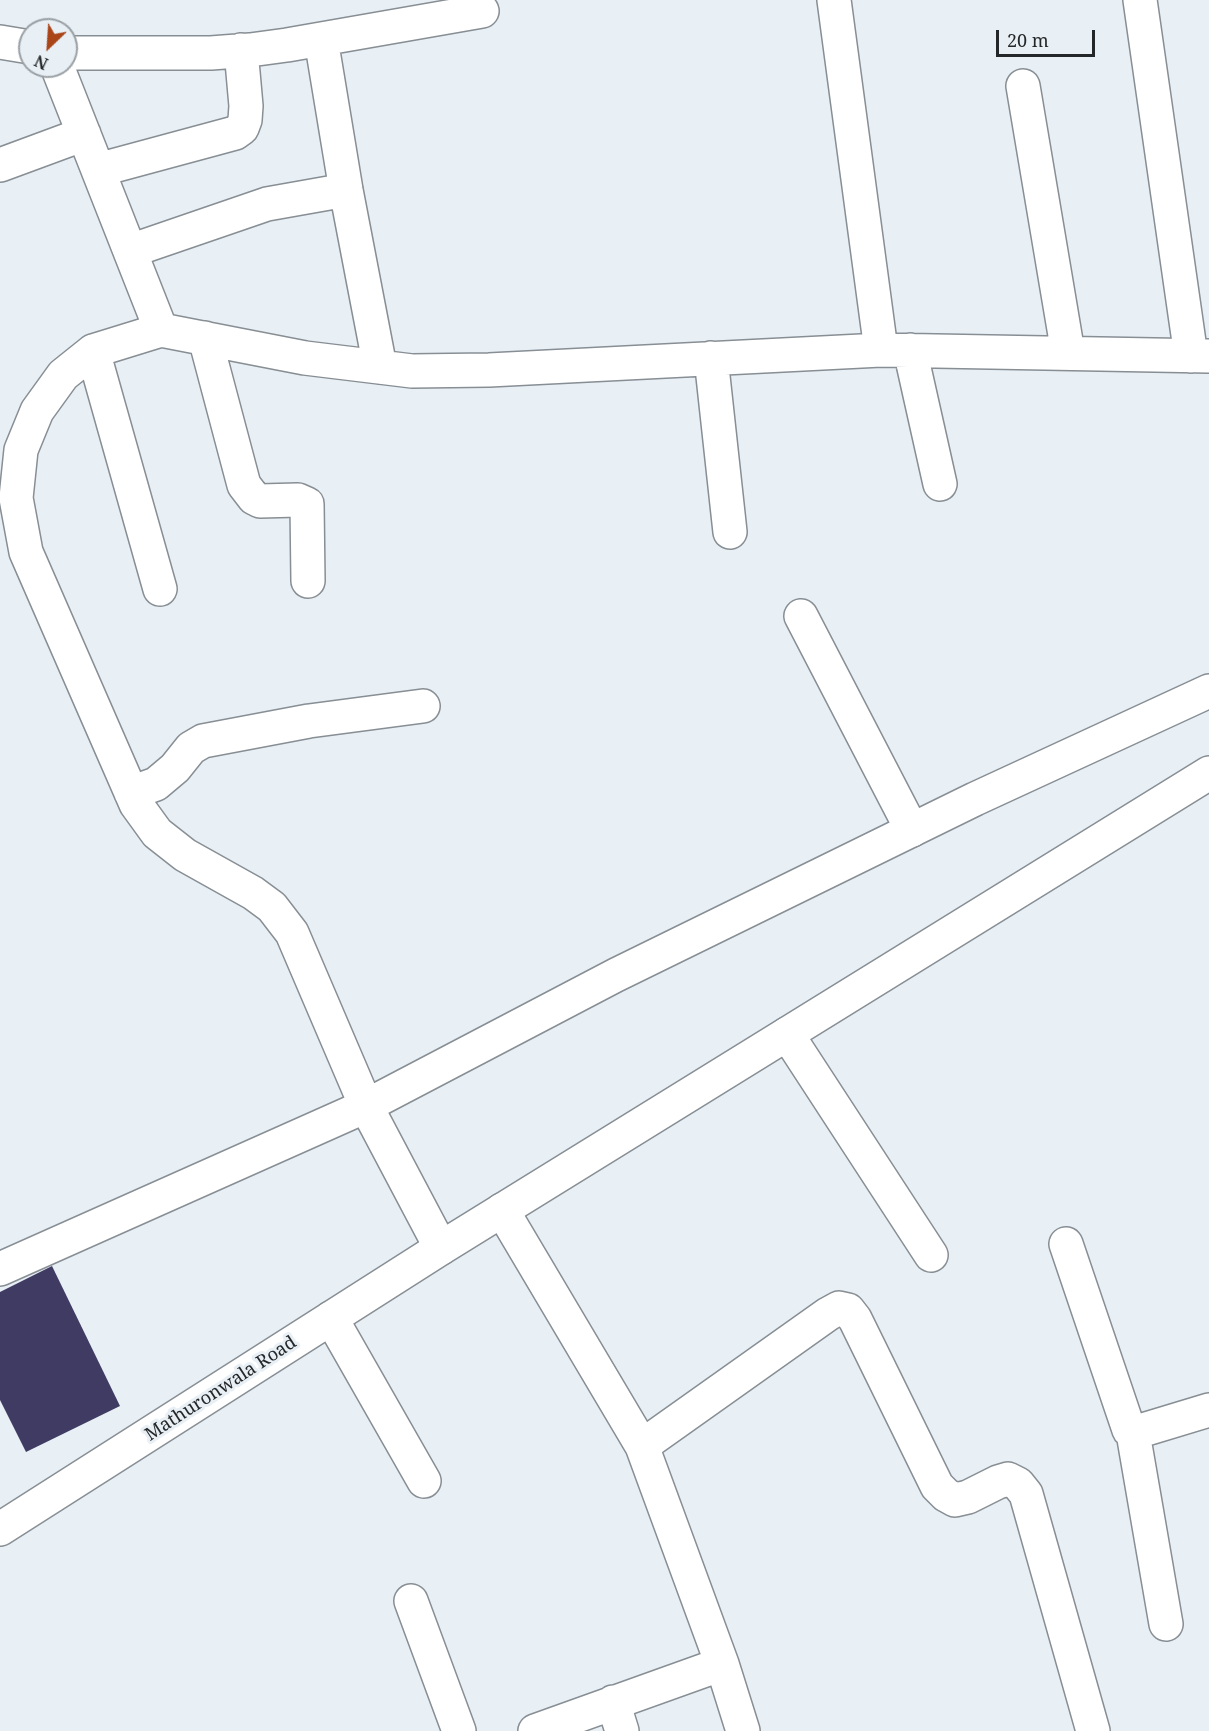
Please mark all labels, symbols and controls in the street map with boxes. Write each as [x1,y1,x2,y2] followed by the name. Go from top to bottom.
[18,18,78,78] north arrow
[999,18,1098,56] scale bar
[1007,28,1049,52] text: 20 m
[31,50,52,75] text: N
[141,1332,301,1446] street label: Mathuronwala Road

